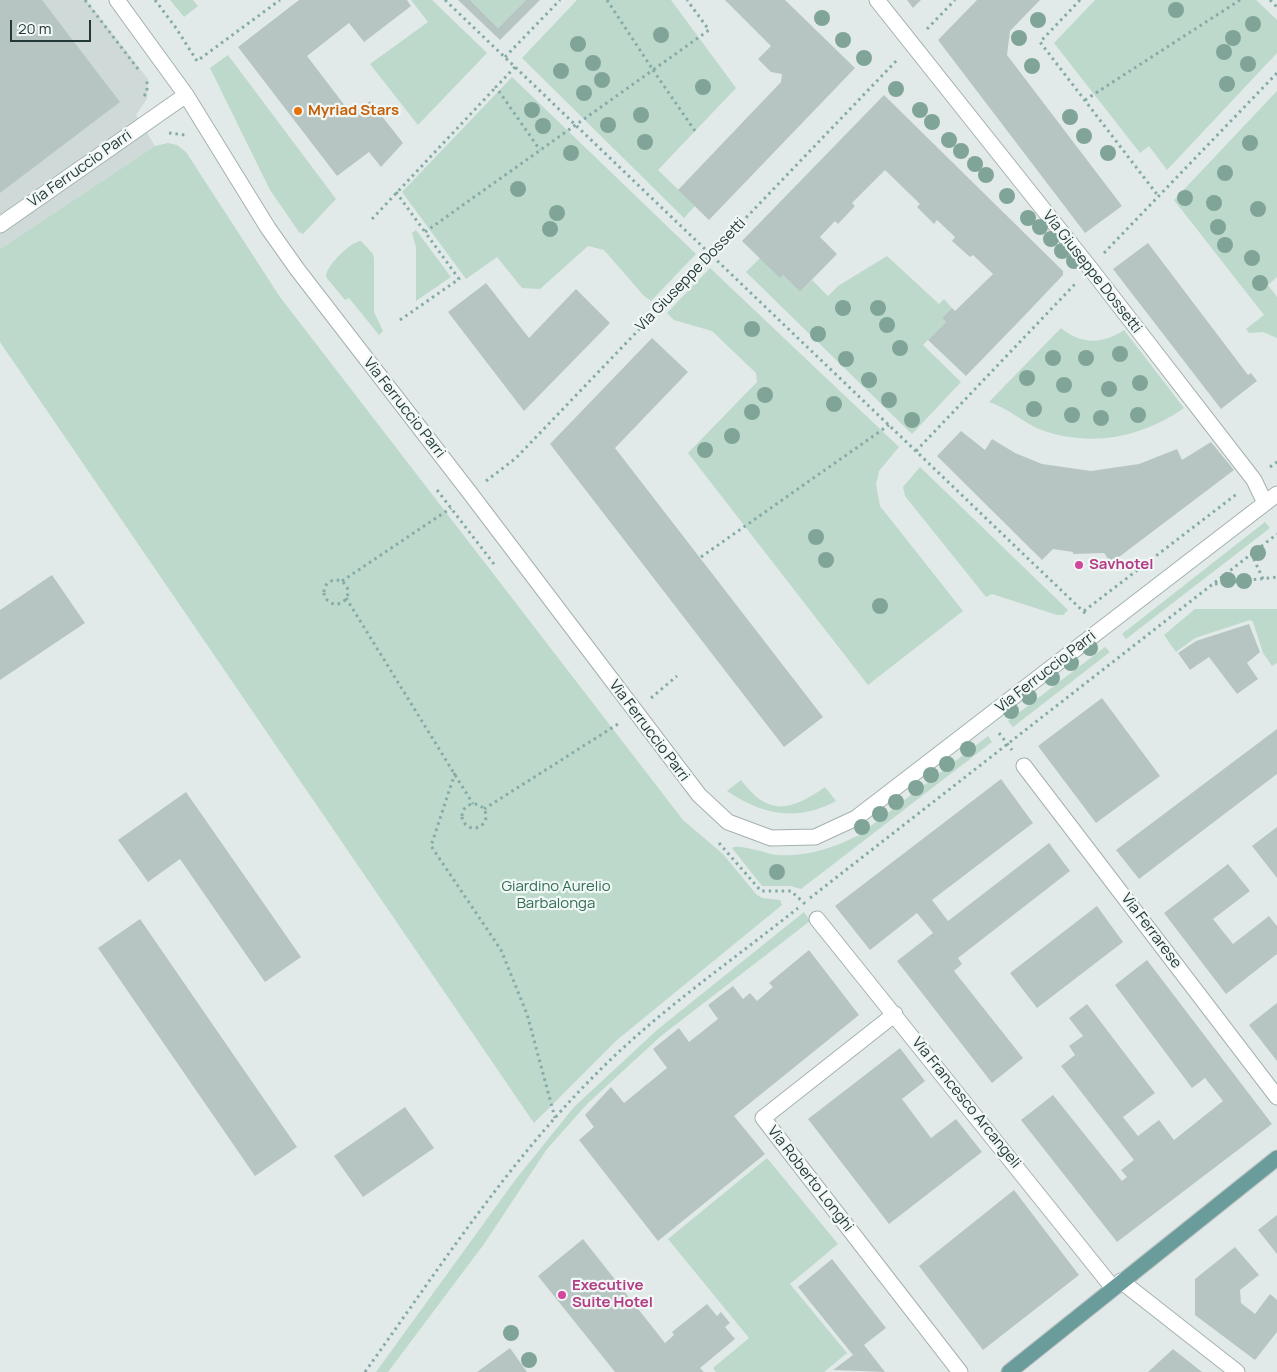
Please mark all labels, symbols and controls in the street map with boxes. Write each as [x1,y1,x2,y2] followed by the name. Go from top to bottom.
[12,10,94,42] scale bar
[18,18,51,39] text: 20 m
[308,102,399,120] place label: Myriad Stars
[292,105,304,117] marker: Myriad Stars
[25,127,135,211] street label: Via Ferruccio Parri
[1039,207,1145,337] street label: Via Giuseppe Dossetti
[632,215,750,335] street label: Via Giuseppe Dossetti
[359,354,449,462] street label: Via Ferruccio Parri
[1089,556,1153,574] place label: Savhotel
[1073,559,1085,571] marker: Savhotel
[992,627,1100,717] street label: Via Ferruccio Parri
[605,677,693,785] street label: Via Ferruccio Parri
[501,878,611,913] park label: Giardino Aurelio Barbalonga
[1117,890,1185,972] street label: Via Ferrarese
[908,1034,1024,1172] street label: Via Francesco Arcangeli
[763,1123,857,1235] street label: Via Roberto Longhi
[572,1277,653,1312] place label: Executive Suite Hotel
[556,1289,568,1301] marker: Executive Suite Hotel

